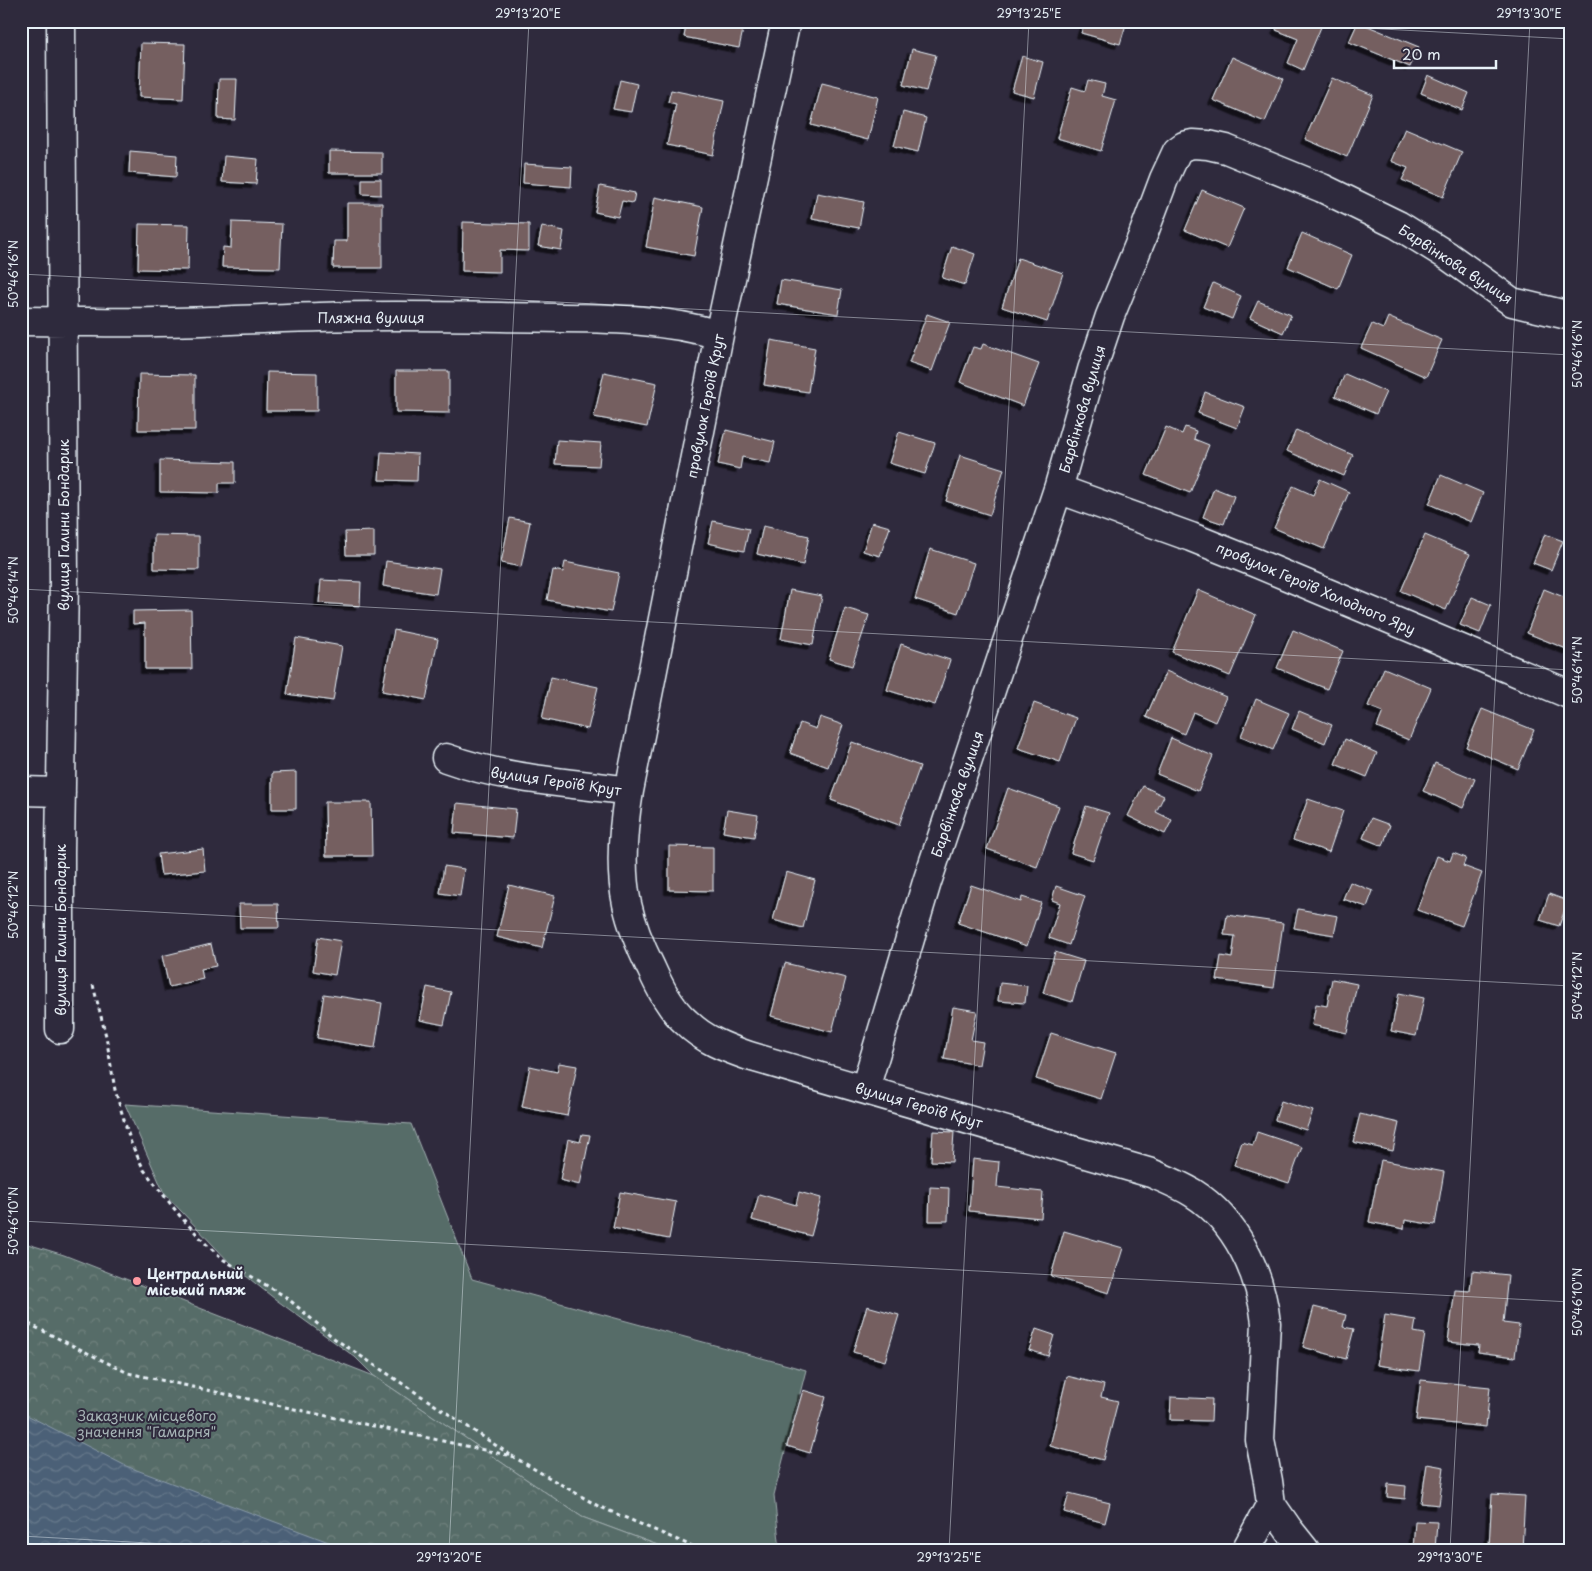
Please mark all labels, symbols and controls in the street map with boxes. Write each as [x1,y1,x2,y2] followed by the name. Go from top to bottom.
[495,4,561,22] text: 29°13'20"E
[996,4,1062,22] text: 29°13'25"E
[1496,4,1562,22] text: 29°13'30"E
[1394,38,1497,70] scale bar
[1402,42,1441,65] text: 20 m
[1395,219,1517,309] street label: Барвінкова вулиця
[4,240,22,308] text: 50°46'16"N
[317,307,425,328] street label: Пляжна вулиця
[1568,320,1586,388] text: 50°46'16"N
[681,332,729,480] street label: провулок Героїв Крут
[1054,343,1110,475] street label: Барвінкова вулиця
[53,439,74,611] street label: вулиця Галини Бондарик
[1213,536,1419,640] street label: провулок Героїв Холодного Яру
[4,556,22,624] text: 50°46'14"N
[1568,636,1586,704] text: 50°46'14"N
[926,728,988,860] street label: Барвінкова вулиця
[489,761,623,801] street label: вулиця Героїв Крут
[50,844,71,1016] street label: вулиця Галини Бондарик
[4,871,22,939] text: 50°46'12"N
[1568,952,1586,1020] text: 50°46'12"N
[853,1077,985,1133] street label: вулиця Героїв Крут
[4,1187,22,1255] text: 50°46'10"N
[147,1263,246,1300] place label: Центральний міський пляж
[1568,1268,1586,1336] text: 50°46'10"N
[131,1275,143,1287] marker: Центральний міський пляж
[77,1405,216,1442] park label: Заказник місцевого значення "Гамарня"
[416,1548,482,1566] text: 29°13'20"E
[916,1548,982,1566] text: 29°13'25"E
[1417,1548,1483,1566] text: 29°13'30"E

